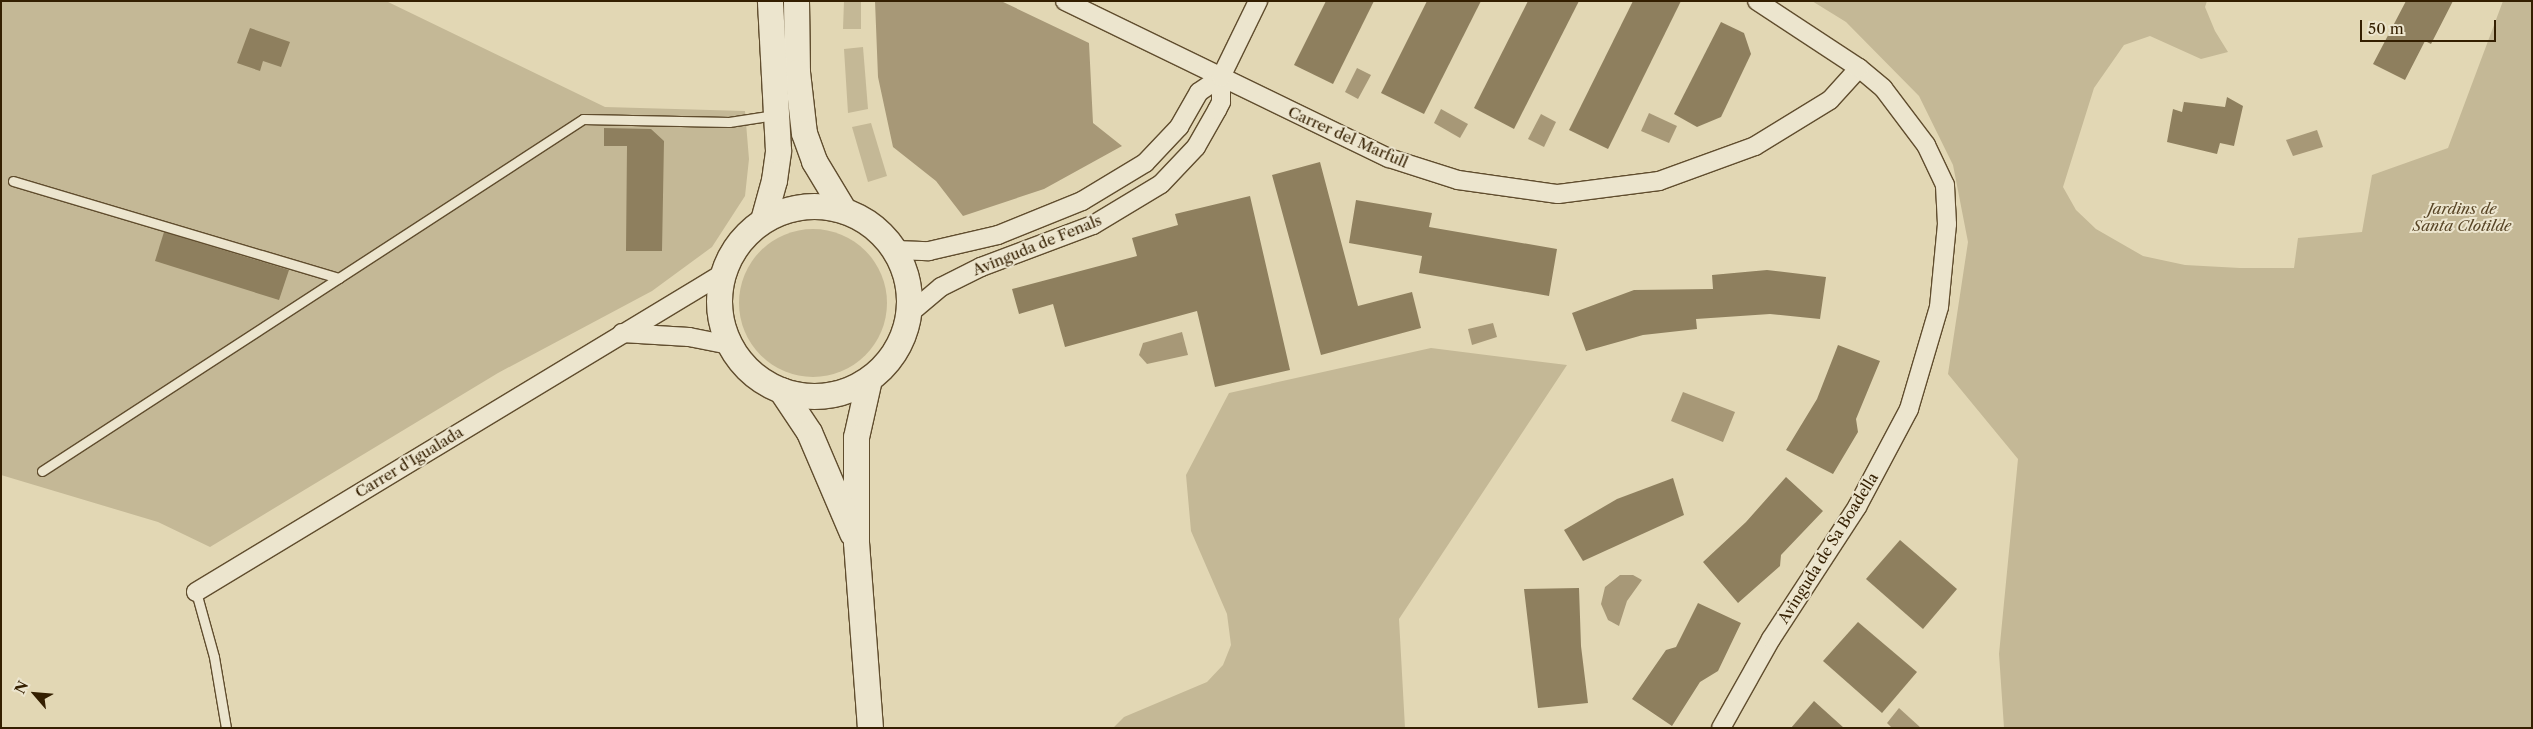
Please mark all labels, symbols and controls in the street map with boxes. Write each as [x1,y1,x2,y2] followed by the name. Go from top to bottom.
[2363,10,2499,42] scale bar
[2368,19,2404,38] text: 50 m
[1285,102,1411,172] street label: Carrer del Marfull
[2413,199,2511,234] park label: Jardins de Santa Clotilde
[970,211,1104,279] street label: Avinguda de Fenals
[352,423,466,501] street label: Carrer d'Igualada
[1774,469,1882,627] street label: Avinguda de Sa Boadella
[10,669,60,719] north arrow
[11,678,32,697] text: N

